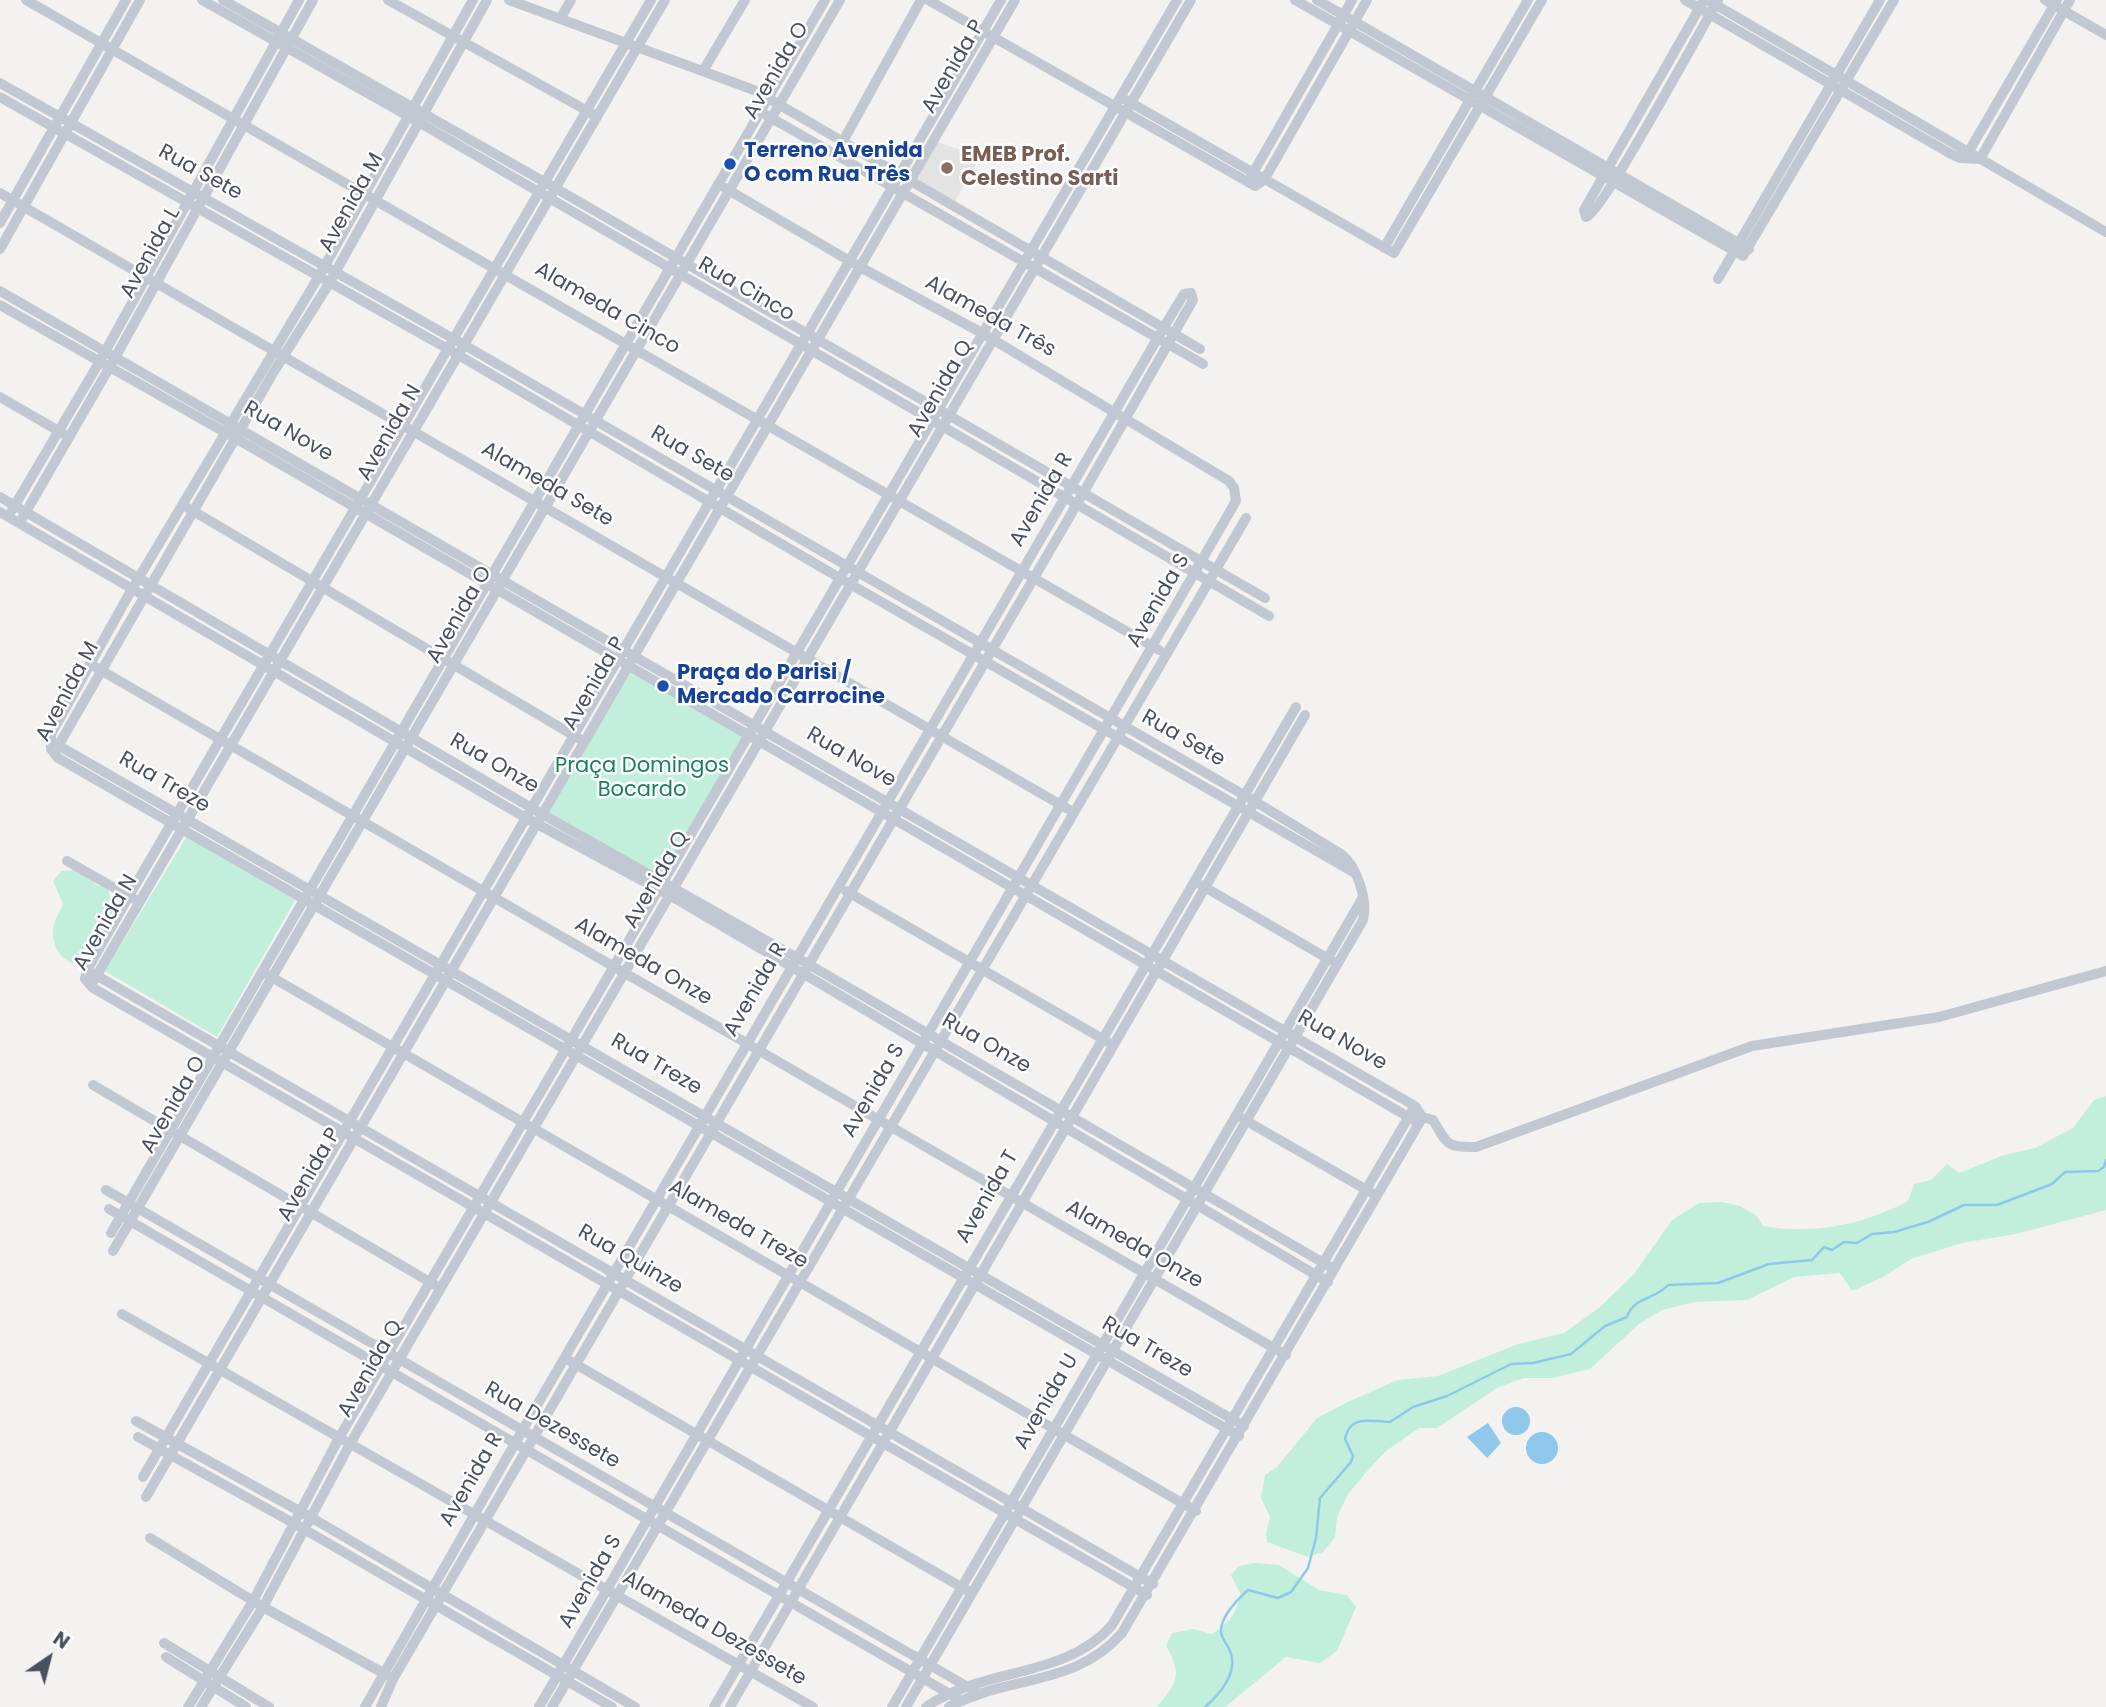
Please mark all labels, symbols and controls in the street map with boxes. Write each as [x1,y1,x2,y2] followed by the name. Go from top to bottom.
[917,16,991,118] street label: Avenida P
[739,18,815,124] street label: Avenida O
[744,139,923,189] place label: Terreno Avenida O com Rua Três
[154,140,246,206] street label: Rua Sete
[961,143,1118,193] place label: EMEB Prof. Celestino Sarti
[314,149,390,257] street label: Avenida M
[722,156,738,172] marker: Terreno Avenida O com Rua Três
[939,160,955,176] marker: EMEB Prof. Celestino Sarti
[116,203,186,303] street label: Avenida L
[693,252,799,328] street label: Rua Cinco
[530,257,684,361] street label: Alameda Cinco
[920,271,1060,363] street label: Alameda Três
[903,336,979,442] street label: Avenida Q
[353,381,427,485] street label: Avenida N
[239,396,337,468] street label: Rua Nove
[646,421,738,489] street label: Rua Sete
[477,437,617,533] street label: Alameda Sete
[1005,449,1079,551] street label: Avenida R
[1122,550,1196,652] street label: Avenida S
[422,562,498,668] street label: Avenida O
[558,633,632,735] street label: Avenida P
[31,638,105,746] street label: Avenida M
[677,661,885,711] place label: Praça do Parisi / Mercado Carrocine
[655,678,671,694] marker: Praça do Parisi / Mercado Carrocine
[1137,705,1229,773] street label: Rua Sete
[802,722,900,794] street label: Rua Nove
[445,728,543,800] street label: Rua Onze
[114,747,214,819] street label: Rua Treze
[555,754,729,804] park label: Praça Domingos Bocardo
[619,827,695,933] street label: Avenida Q
[69,871,143,975] street label: Avenida N
[570,912,716,1012] street label: Alameda Onze
[719,939,793,1041] street label: Avenida R
[1293,1005,1391,1077] street label: Rua Nove
[937,1008,1035,1080] street label: Rua Onze
[606,1029,706,1101] street label: Rua Treze
[837,1040,911,1142] street label: Avenida S
[136,1052,212,1158] street label: Avenida O
[273,1124,347,1226] street label: Avenida P
[951,1146,1025,1248] street label: Avenida T
[664,1175,812,1275] street label: Alameda Treze
[1061,1195,1207,1295] street label: Alameda Onze
[573,1220,687,1300] street label: Rua Quinze
[1097,1312,1197,1384] street label: Rua Treze
[333,1316,409,1422] street label: Avenida Q
[1010,1350,1084,1454] street label: Avenida U
[480,1377,624,1475] street label: Rua Dezessete
[435,1429,509,1531] street label: Avenida R
[554,1531,628,1633] street label: Avenida S
[618,1566,810,1692] street label: Alameda Dezessete
[14,1623,84,1693] north arrow
[48,1625,75,1656] text: N

